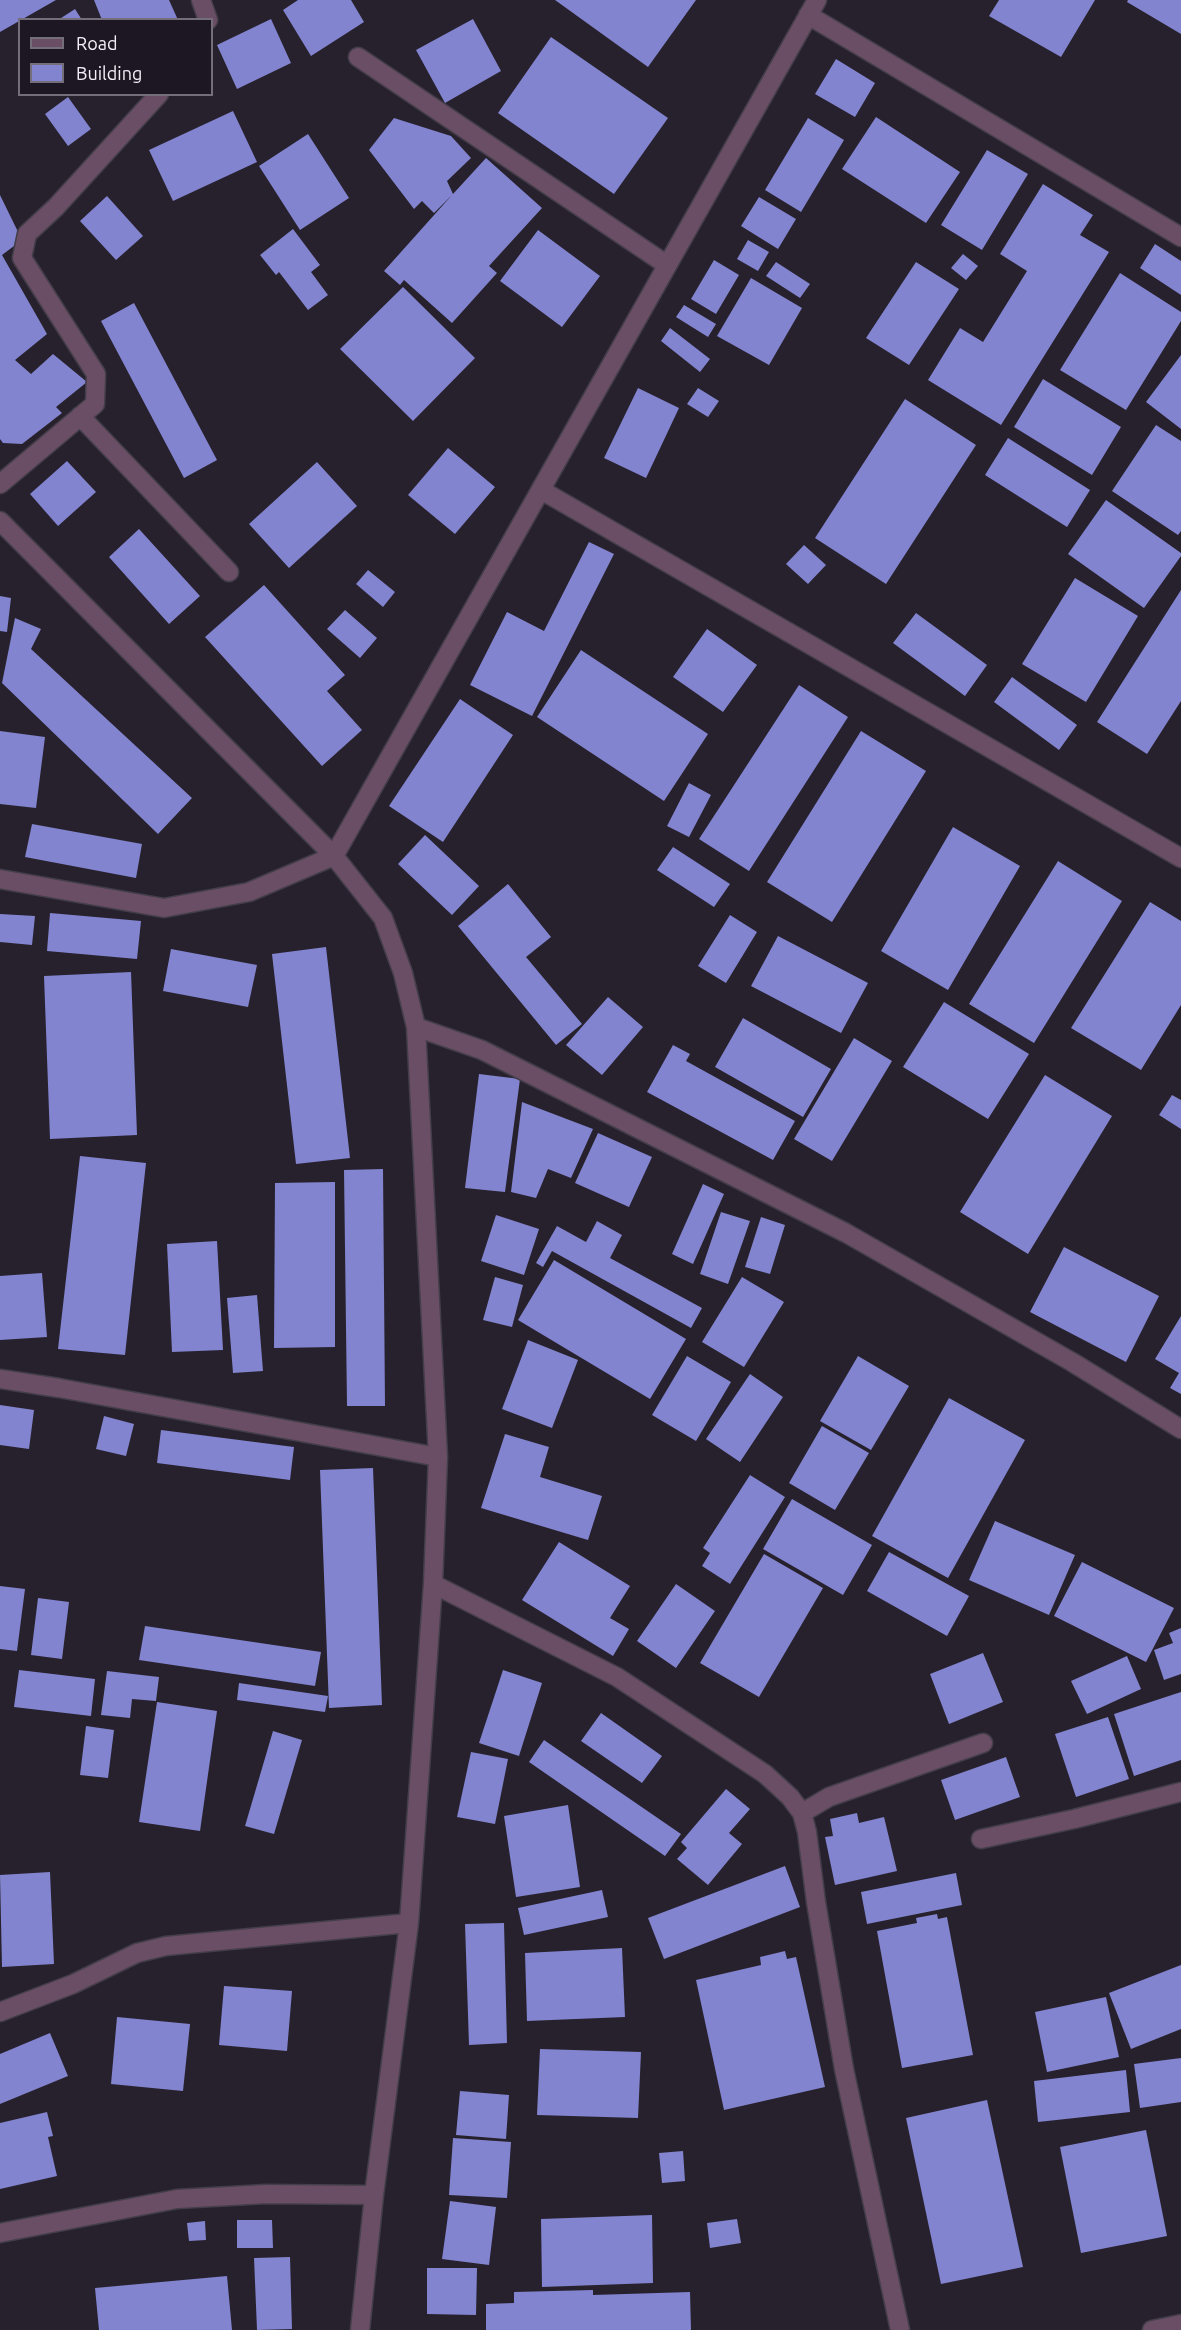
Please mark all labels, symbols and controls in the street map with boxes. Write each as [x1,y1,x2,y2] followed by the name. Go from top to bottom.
[18,18,213,96] legend
[76,33,118,53] text: Road
[76,63,142,83] text: Building

